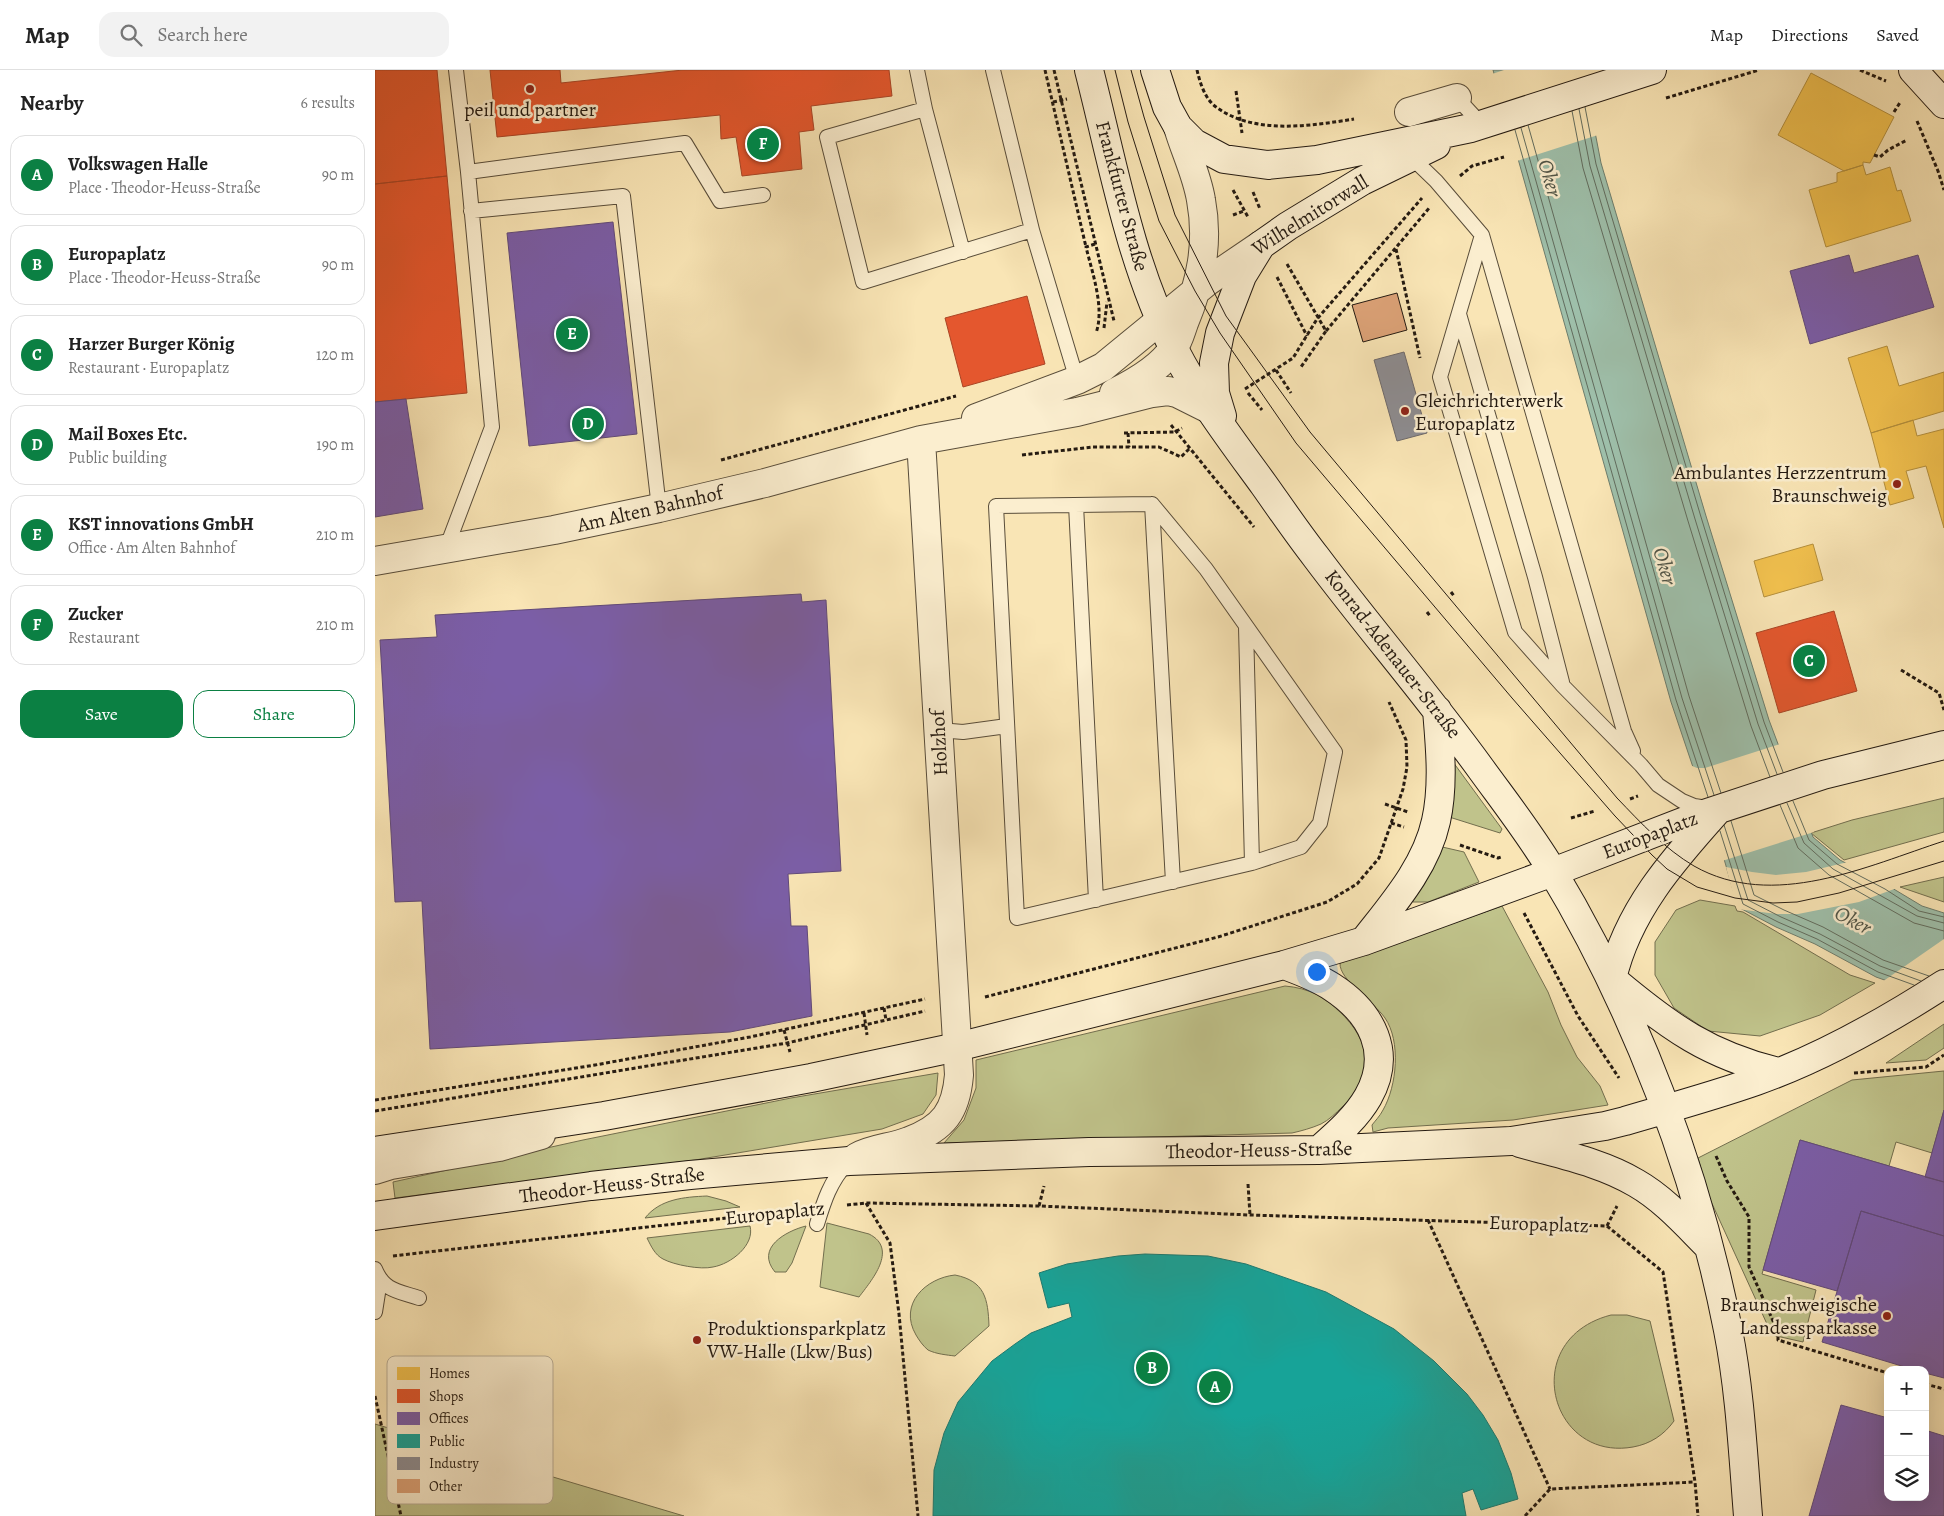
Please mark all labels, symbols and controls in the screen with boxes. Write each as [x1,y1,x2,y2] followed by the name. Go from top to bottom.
[99,12,449,57] search box
[25,19,69,51] text: Map
[117,21,145,49] icon: search
[157,22,248,48] text: Search here
[1710,23,1743,47] text: Map
[1771,23,1848,47] text: Directions
[1876,23,1919,47] text: Saved
[524,83,536,95] marker: peil und partner
[20,89,83,117] text: Nearby
[301,92,355,114] text: 6 results
[464,96,596,123] place label: peil und partner
[1089,118,1155,274] street label: Frankfurter Straße
[747,125,779,163] pin: F
[68,151,208,177] text: Volkswagen Halle
[1531,156,1569,201] water label: Oker
[32,164,42,186] text: A
[322,164,354,186] text: 90 m
[1246,168,1373,262] street label: Wilhelmitorwall
[68,177,261,199] text: Place · Theodor-Heuss-Straße
[68,241,166,267] text: Europaplatz
[32,254,42,276] text: B
[322,254,354,276] text: 90 m
[68,267,261,289] text: Place · Theodor-Heuss-Straße
[556,315,588,353] pin: E
[68,331,234,357] text: Harzer Burger König
[32,344,42,366] text: C
[316,344,354,366] text: 120 m
[68,357,229,379] text: Restaurant · Europaplatz
[1415,387,1563,437] place label: Gleichrichterwerk Europaplatz
[572,405,604,443] pin: D
[1399,405,1411,417] marker: Gleichrichterwerk Europaplatz
[68,421,188,447] text: Mail Boxes Etc.
[31,434,43,456] text: D
[316,434,354,456] text: 190 m
[68,447,167,469] text: Public building
[1673,459,1887,509] place label: Ambulantes Herzzentrum Braunschweig
[574,478,729,539] street label: Am Alten Bahnhof
[1891,478,1903,490] marker: Ambulantes Herzzentrum Braunschweig
[68,511,254,537] text: KST innovations GmbH
[32,524,42,546] text: E
[316,524,354,546] text: 210 m
[68,537,235,559] text: Office · Am Alten Bahnhof
[1646,544,1684,589] water label: Oker
[1318,564,1468,744] street label: Konrad-Adenauer-Straße
[68,601,123,627] text: Zucker
[33,614,41,636] text: F
[316,614,354,636] text: 210 m
[68,627,140,649] text: Restaurant
[1793,642,1825,680] pin: C
[20,690,183,738] button: Save
[193,690,355,738] button: Share
[924,706,954,777] street label: Holzhof
[1598,804,1702,866] street label: Europaplatz
[1830,899,1877,942] water label: Oker
[1304,959,1330,985] your location
[1165,1135,1353,1165] street label: Theodor-Heuss-Straße
[518,1160,706,1210] street label: Theodor-Heuss-Straße
[724,1194,826,1232] street label: Europaplatz
[1489,1209,1589,1239] street label: Europaplatz
[1720,1291,1877,1341] place label: Braunschweigische Landessparkasse
[1881,1310,1893,1322] marker: Braunschweigische Landessparkasse
[706,1315,886,1365] place label: Produktionsparkplatz VW-Halle (Lkw/Bus)
[691,1334,703,1346] marker: Produktionsparkplatz VW-Halle (Lkw/Bus)
[1136,1349,1168,1387] pin: B
[387,1356,553,1504] legend
[429,1364,470,1383] text: Homes
[1884,1366,1929,1501] map controls
[1884,1366,1929,1411] button: +
[1199,1368,1231,1406] pin: A
[429,1387,464,1406] text: Shops
[429,1409,469,1428] text: Offices
[1884,1411,1929,1456] button: −
[429,1432,465,1451] text: Public
[429,1454,479,1473] text: Industry
[1884,1456,1929,1501] button: layers
[429,1477,463,1496] text: Other

